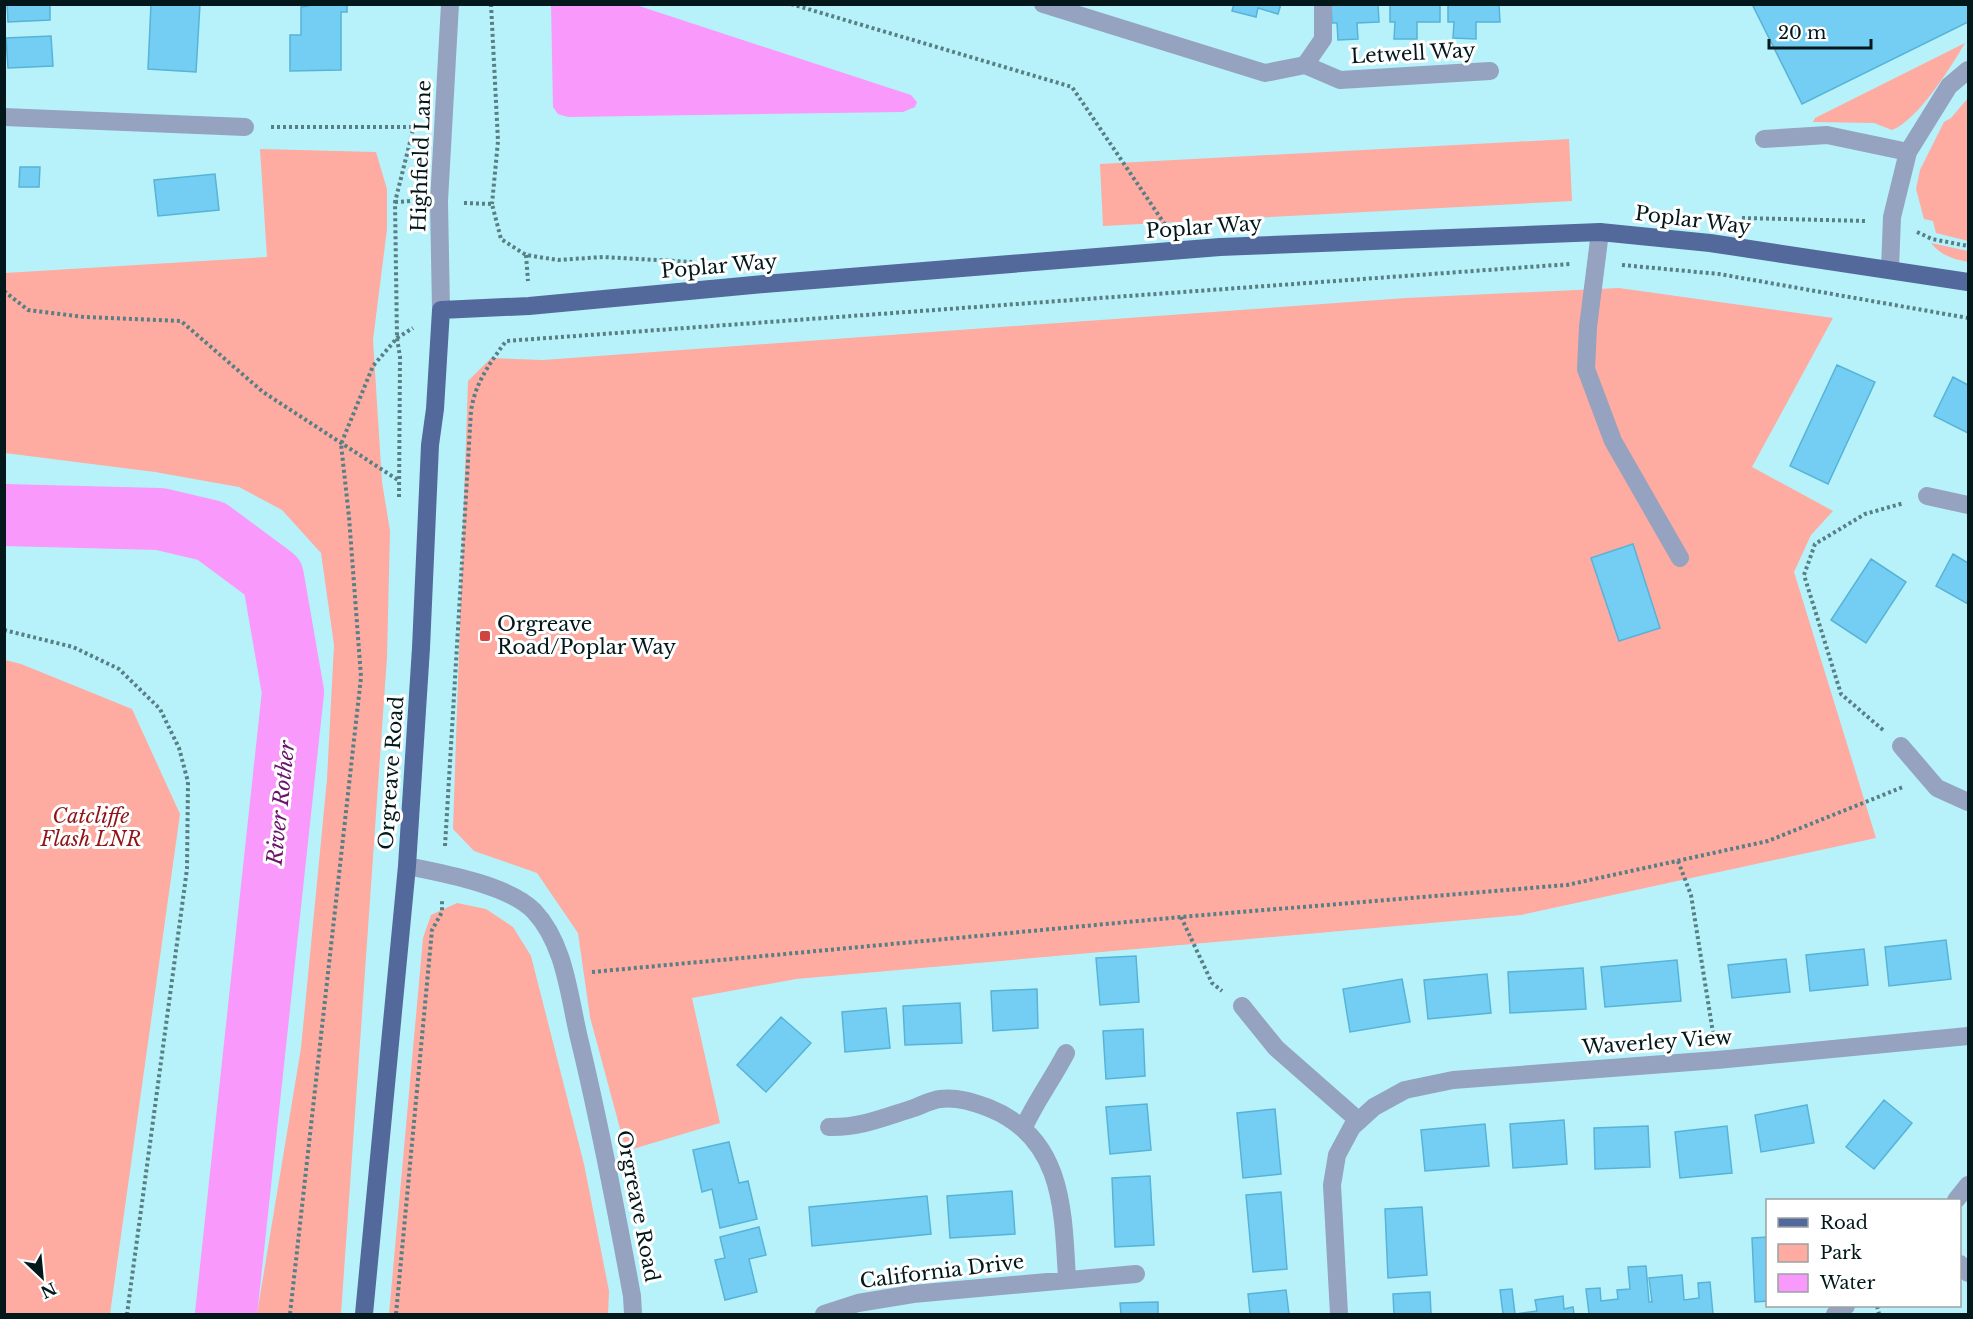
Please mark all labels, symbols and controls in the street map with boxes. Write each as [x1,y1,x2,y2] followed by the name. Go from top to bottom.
[1769,12,1871,50] scale bar
[1778,22,1826,44] text: 20 m
[1350,38,1476,68] street label: Letwell Way
[406,80,436,232] street label: Highfield Lane
[1634,201,1753,239] street label: Poplar Way
[1145,211,1263,243] street label: Poplar Way
[660,249,778,283] street label: Poplar Way
[497,612,676,659] place label: Orgreave Road/Poplar Way
[478,629,492,643] marker: Orgreave Road/Poplar Way
[374,695,408,851] street label: Orgreave Road
[261,738,301,867] water label: River Rother
[40,804,141,851] park label: Catcliffe Flash LNR
[1580,1025,1733,1059] street label: Waverley View
[612,1128,664,1284] street label: Orgreave Road
[1766,1199,1961,1307] legend
[1820,1212,1868,1234] text: Road
[1820,1242,1862,1264] text: Park
[12,1247,72,1307] north arrow
[858,1249,1026,1293] street label: California Drive
[1819,1272,1876,1294] text: Water
[37,1278,60,1303] text: N

